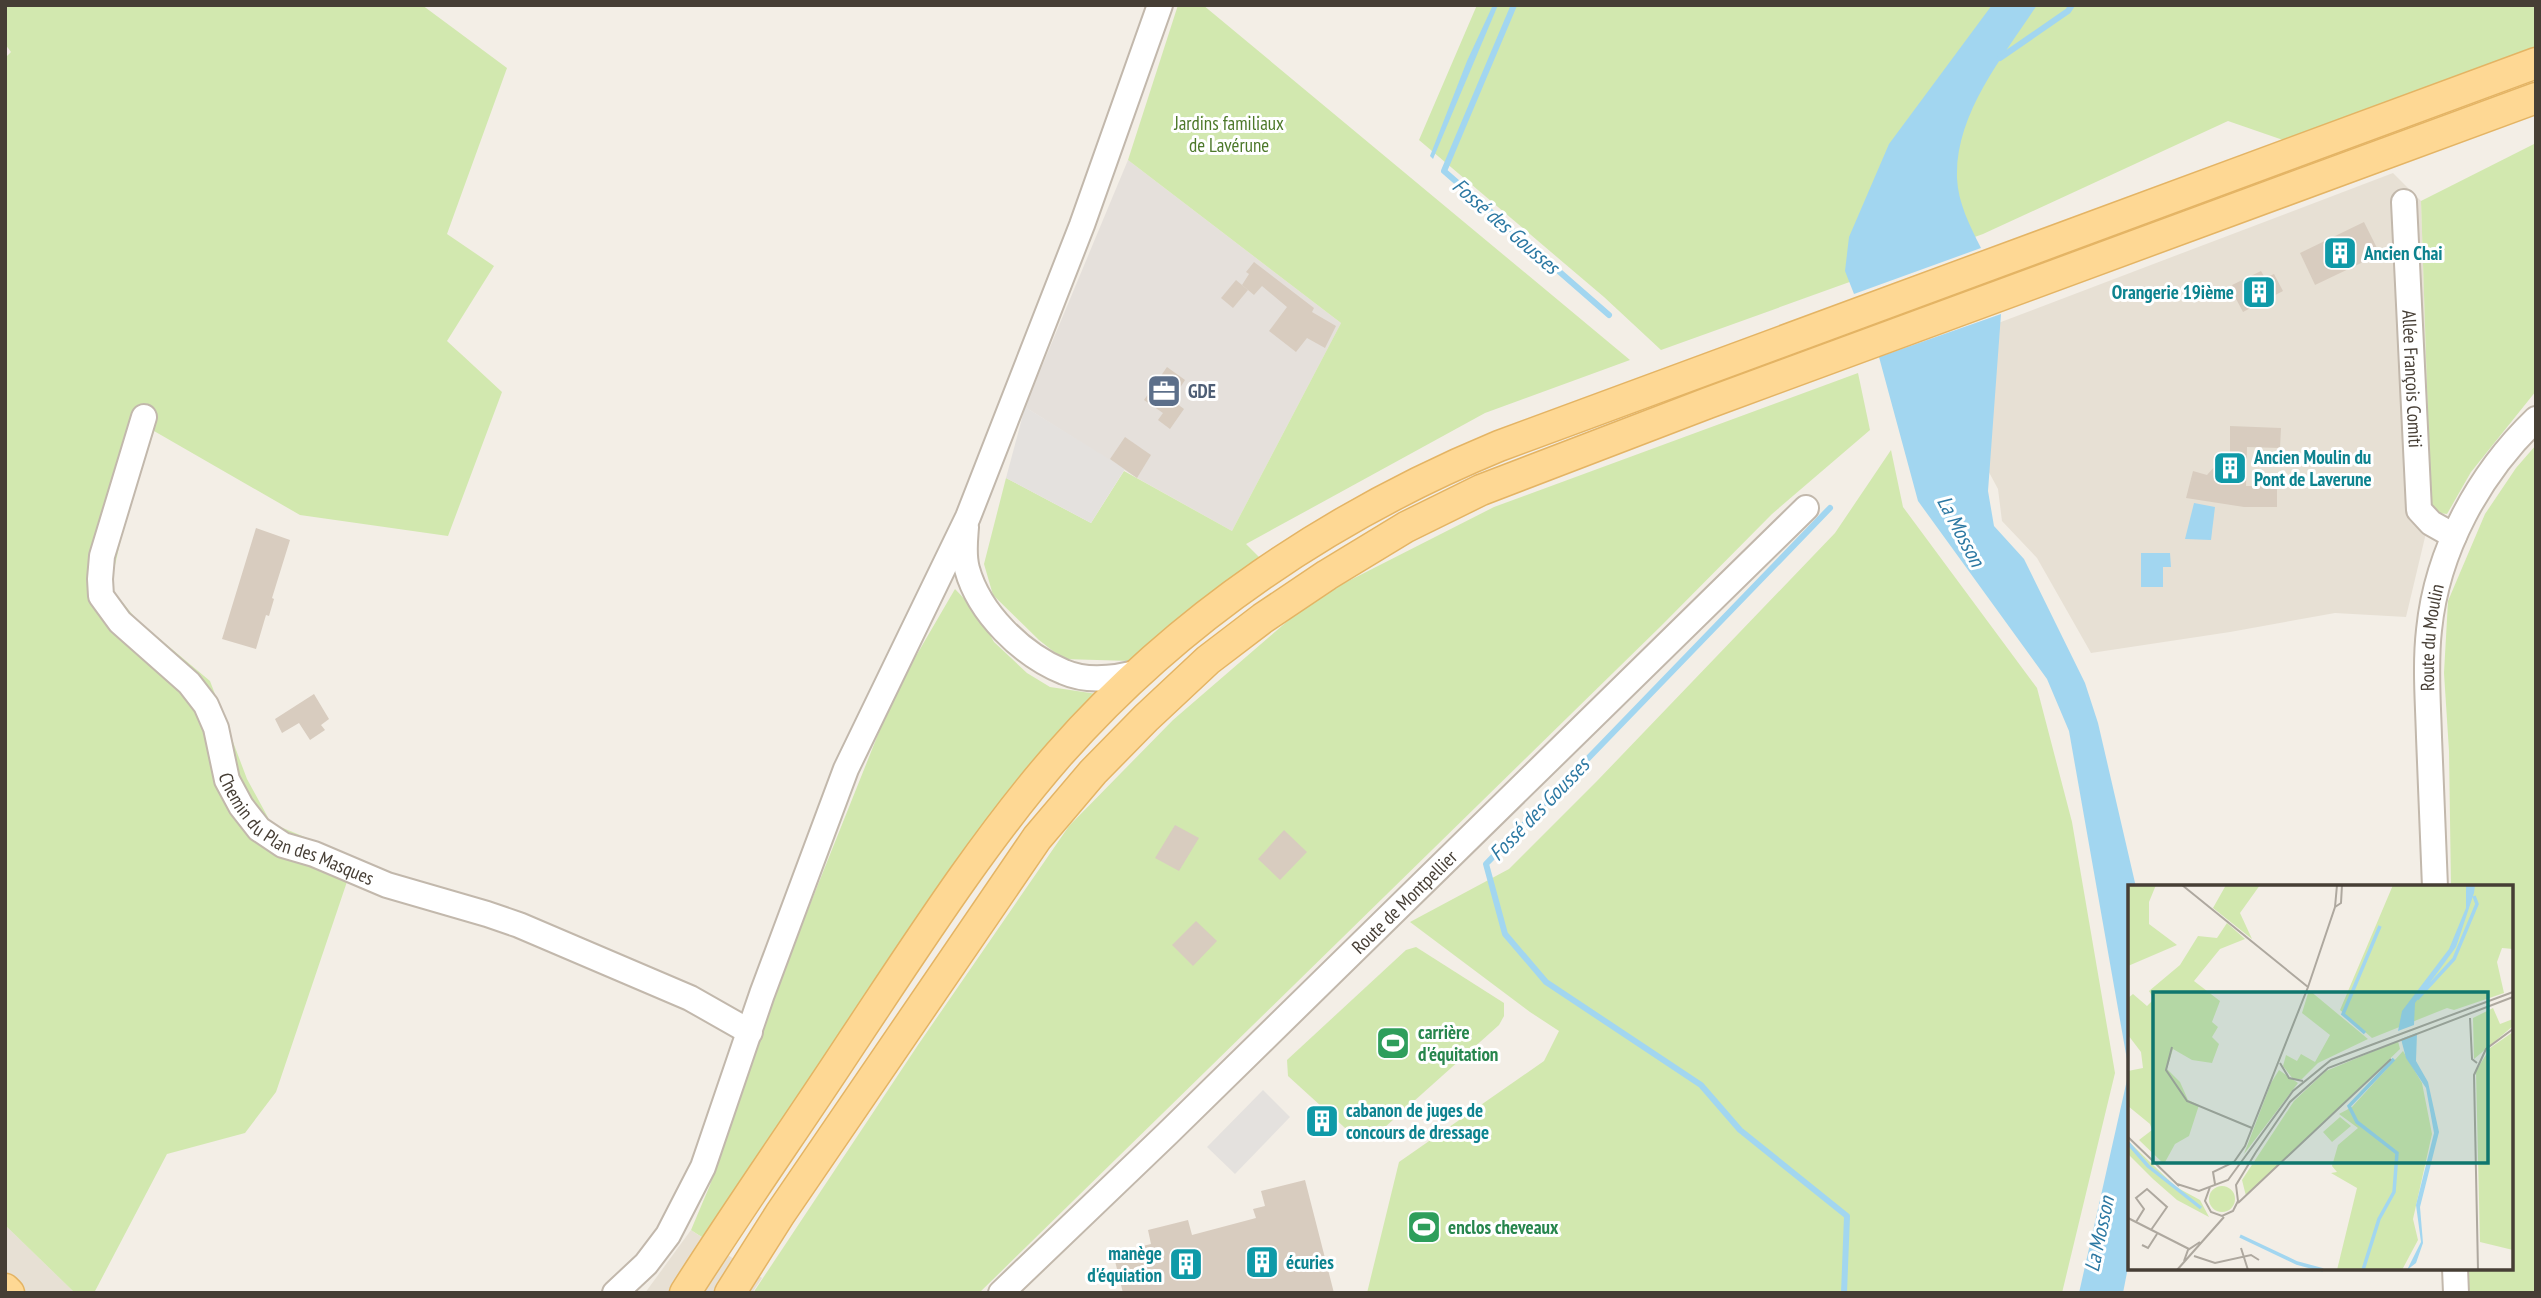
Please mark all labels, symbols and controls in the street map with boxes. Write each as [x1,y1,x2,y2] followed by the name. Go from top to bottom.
[1173,111,1284,157] park label: Jardins familiaux de Lavérune
[1447,172,1566,281] water label: Fossé des Gousses
[2321,234,2359,272] building icon: Ancien Chai
[2363,241,2443,265] place label: Ancien Chai
[2240,273,2278,311] building icon: Orangerie 19ième
[2112,280,2234,304] place label: Orangerie 19ième
[2397,309,2428,448] street label: Allée François Comiti
[1145,372,1183,410] office icon: GDE
[1188,379,1216,403] place label: GDE
[2253,445,2372,491] place label: Ancien Moulin du Pont de Laverune
[2211,449,2249,487] building icon: Ancien Moulin du Pont de Laverune
[1931,491,1992,573] water label: La Mosson
[2415,581,2449,691] street label: Route du Moulin
[1483,750,1596,866] water label: Fossé des Gousses
[214,771,377,890] street label: Chemin du Plan des Masques
[1347,844,1463,958] street label: Route de Montpellier
[2128,885,2513,1270] inset map
[1418,1020,1498,1066] place label: carrière d'équitation
[1374,1024,1412,1062] sports icon: carrière d'équitation
[1346,1098,1489,1144] place label: cabanon de juges de concours de dressage
[1303,1102,1341,1140] building icon: cabanon de juges de concours de dressage
[2078,1192,2120,1274] water label: La Mosson
[1405,1208,1443,1246] sports icon: enclos cheveaux
[1448,1215,1559,1239] place label: enclos cheveaux
[1087,1241,1162,1287] place label: manège d'équiation
[1243,1243,1281,1281] building icon: écuries
[1167,1245,1205,1283] building icon: manège d'équiation
[1286,1250,1334,1274] place label: écuries

